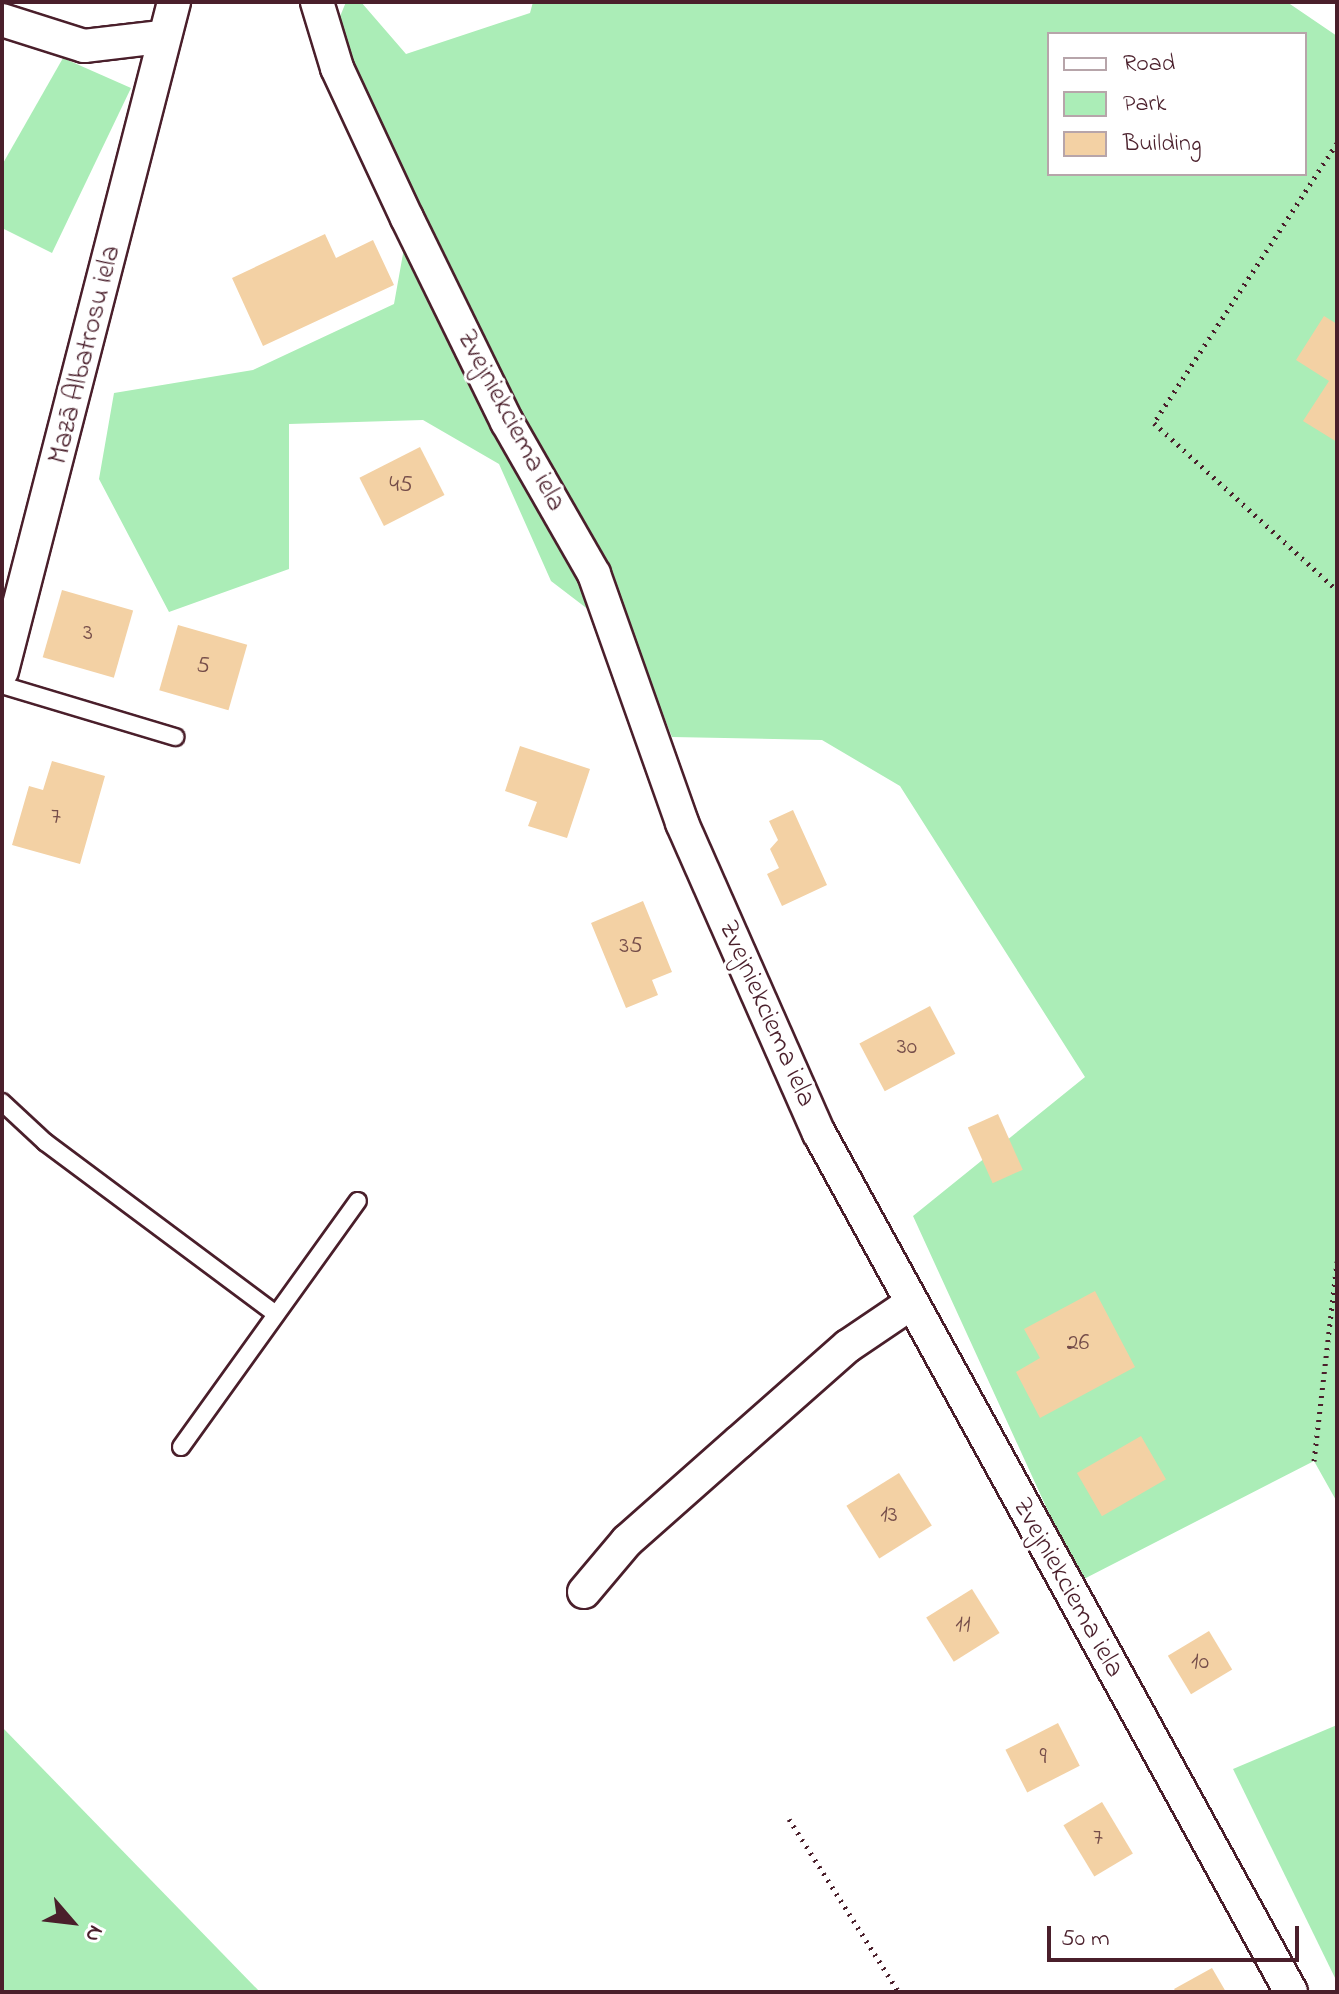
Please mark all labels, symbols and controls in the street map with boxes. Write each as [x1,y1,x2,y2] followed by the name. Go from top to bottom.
[1047,32,1307,176] legend
[1123,47,1175,82] text: Road
[1123,87,1166,122] text: Park
[1123,127,1202,162] text: Building
[43,242,129,468] street label: Mazā Albatrosu iela
[448,325,572,517] street label: Zvejniekciema iela
[389,472,413,500] house number: 45
[83,620,93,648] house number: 3
[196,653,210,681] house number: 5
[51,804,61,832] house number: 7
[710,916,822,1112] street label: Zvejniekciema iela
[619,933,643,961] house number: 35
[897,1034,917,1062] house number: 30
[1067,1330,1089,1358] house number: 26
[1004,1492,1130,1684] street label: Zvejniekciema iela
[880,1502,898,1530] house number: 13
[955,1612,971,1640] house number: 11
[1191,1649,1209,1677] house number: 10
[1039,1744,1047,1772] house number: 9
[1093,1825,1103,1853] house number: 7
[32,1882,112,1962] north arrow
[1051,1910,1303,1960] scale bar
[76,1919,111,1947] text: N
[1061,1922,1110,1957] text: 50 m

